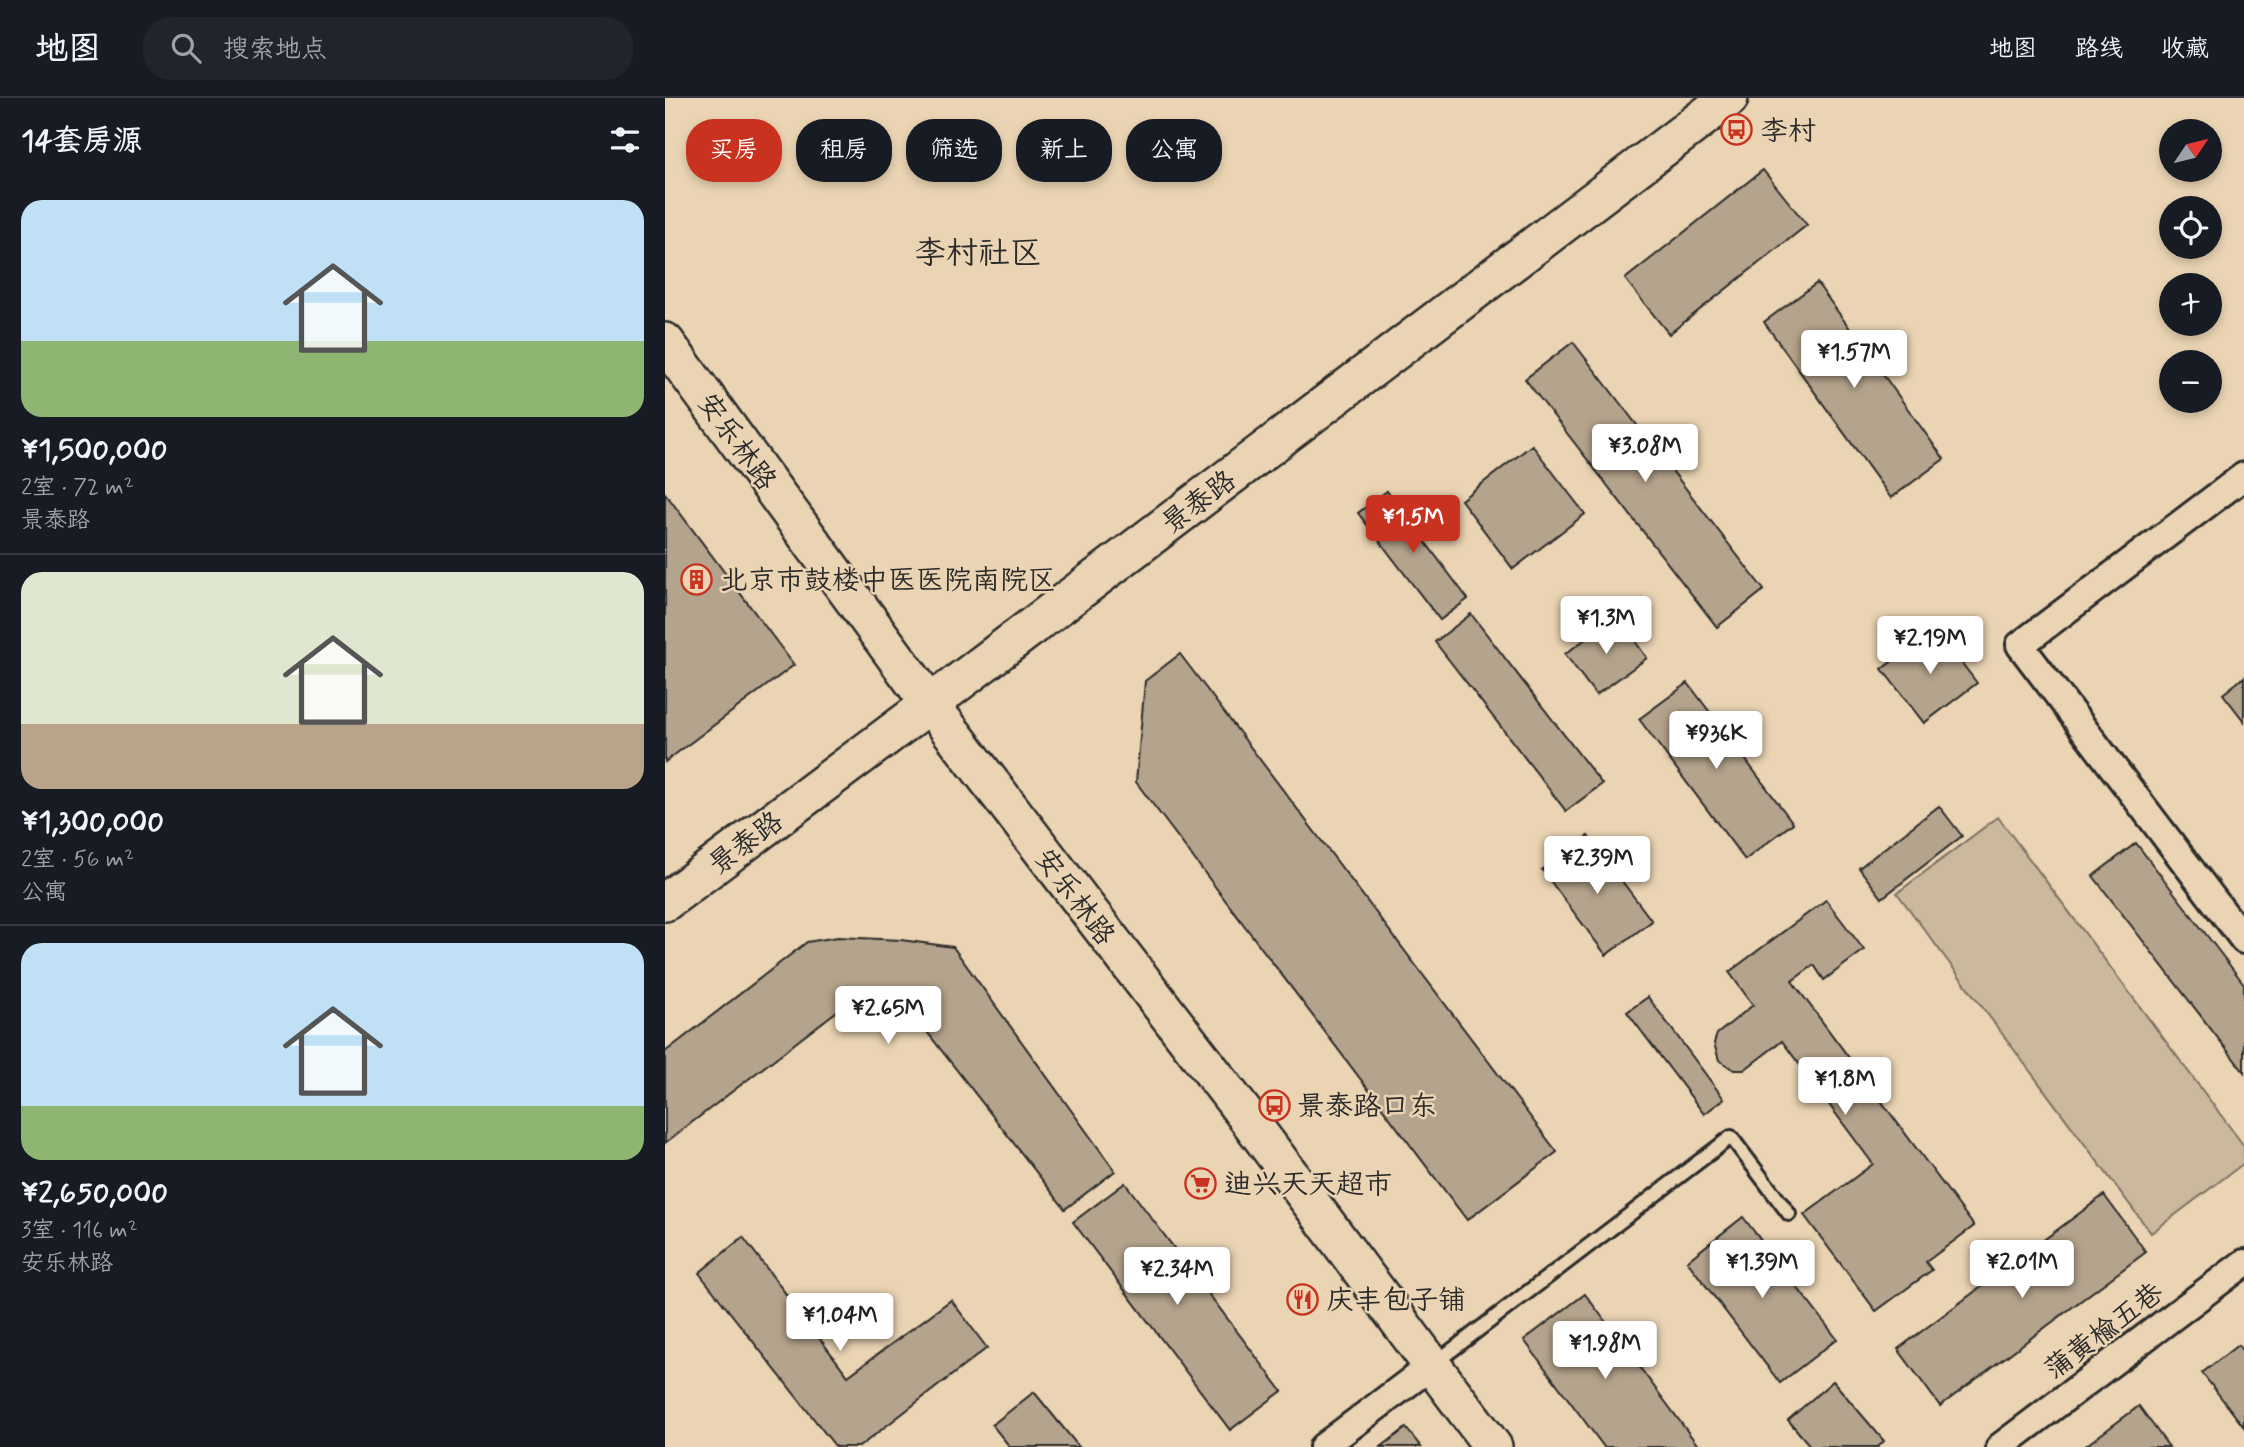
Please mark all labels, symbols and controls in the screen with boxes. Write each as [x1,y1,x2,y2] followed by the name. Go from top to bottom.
[143,17,633,80] search box
[35,28,101,72] text: 地图
[167,29,205,67] icon: search
[223,33,327,67] text: 搜索地点
[1989,34,2037,65] text: 地图
[2075,34,2123,65] text: 路线
[2161,34,2209,65] text: 收藏
[1720,113,1754,147] bus stop icon: 李村
[1760,114,1816,151] place label: 李村
[686,119,782,182] chip: 买房
[796,119,892,182] chip: 租房
[906,119,1002,182] chip: 筛选
[1016,119,1112,182] chip: 新上
[1126,119,1222,182] chip: 公寓
[2159,119,2223,182] north arrow
[2159,119,2222,413] map controls
[606,121,644,159] icon: filters
[21,122,143,161] text: 14套房源
[2159,196,2222,259] button: locate
[914,233,1042,275] district label: 李村社区
[270,245,396,371] icon: home
[2159,273,2222,336] button: +
[1797,330,1911,390] pin: ¥1.57M
[1817,338,1891,368] text: ¥1.57M
[2159,350,2222,413] button: −
[688,386,784,499] street label: 安乐林路
[1588,424,1702,484] pin: ¥3.08M
[21,431,167,470] text: ¥1,500,000
[1608,432,1682,462] text: ¥3.08M
[1155,463,1244,543] street label: 景泰路
[21,473,134,503] text: 2室 · 72 m²
[1364,496,1462,555] pin: ¥1.5M
[1382,503,1444,533] text: ¥1.5M
[21,506,90,536] text: 景泰路
[680,562,714,596] building icon: 北京市鼓楼中医医院南院区
[720,563,1056,600] place label: 北京市鼓楼中医医院南院区
[1557,596,1655,656] pin: ¥1.3M
[1577,604,1635,634] text: ¥1.3M
[1873,616,1987,676] pin: ¥2.19M
[270,617,396,743] icon: home
[1893,624,1967,654] text: ¥2.19M
[1667,712,1765,771] pin: ¥936K
[1685,719,1747,749] text: ¥936K
[21,803,164,842] text: ¥1,300,000
[702,804,791,884] street label: 景泰路
[1540,836,1654,896] pin: ¥2.39M
[1026,842,1122,953] street label: 安乐林路
[1560,844,1634,874] text: ¥2.39M
[21,845,134,875] text: 2室 · 56 m²
[21,878,67,908] text: 公寓
[831,986,945,1046] pin: ¥2.65M
[270,988,396,1114] icon: home
[851,994,925,1024] text: ¥2.65M
[1796,1058,1894,1117] pin: ¥1.8M
[1814,1065,1876,1095] text: ¥1.8M
[1257,1088,1291,1122] bus stop icon: 景泰路口东
[1297,1089,1437,1126] place label: 景泰路口东
[1184,1166,1218,1200] supermarket icon: 迪兴天天超市
[1224,1167,1392,1204] place label: 迪兴天天超市
[21,1174,168,1213] text: ¥2,650,000
[21,1216,138,1246] text: 3室 · 116 m²
[1705,1240,1819,1300] pin: ¥1.39M
[1965,1240,2079,1300] pin: ¥2.01M
[1120,1248,1234,1307] pin: ¥2.34M
[1726,1248,1798,1278] text: ¥1.39M
[1986,1248,2058,1278] text: ¥2.01M
[21,1249,113,1279] text: 安乐林路
[1140,1255,1214,1285] text: ¥2.34M
[2037,1274,2172,1389] street label: 蒲黄榆五巷
[1286,1282,1320,1316] restaurant icon: 庆丰包子铺
[1326,1283,1466,1320] place label: 庆丰包子铺
[783,1294,897,1353] pin: ¥1.04M
[802,1301,878,1331] text: ¥1.04M
[1548,1322,1662,1381] pin: ¥1.98M
[1569,1329,1641,1359] text: ¥1.98M

